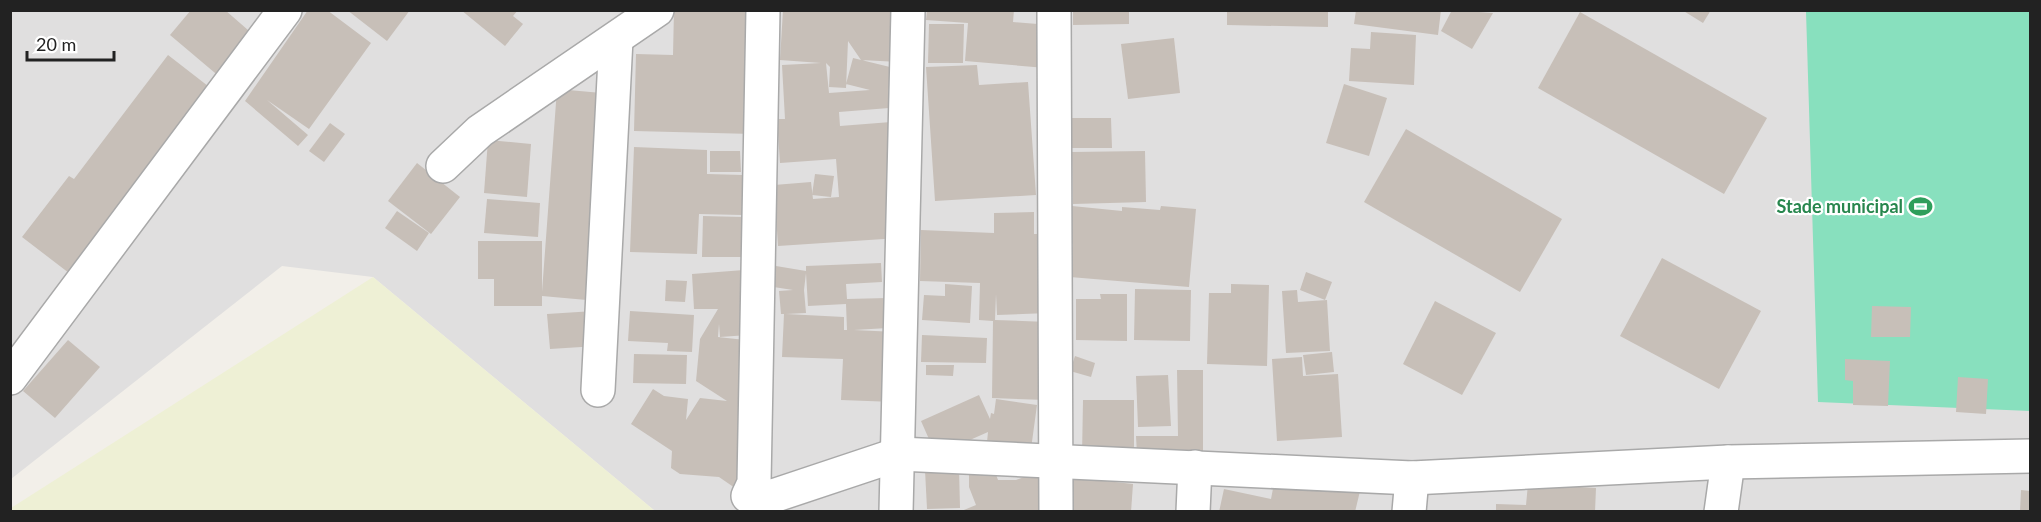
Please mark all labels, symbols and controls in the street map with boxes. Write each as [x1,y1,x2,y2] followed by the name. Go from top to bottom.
[27,24,114,62] scale bar
[36,33,76,55] text: 20 m
[1908,193,1934,219] sports icon: Stade municipal
[1776,195,1903,217] place label: Stade municipal

